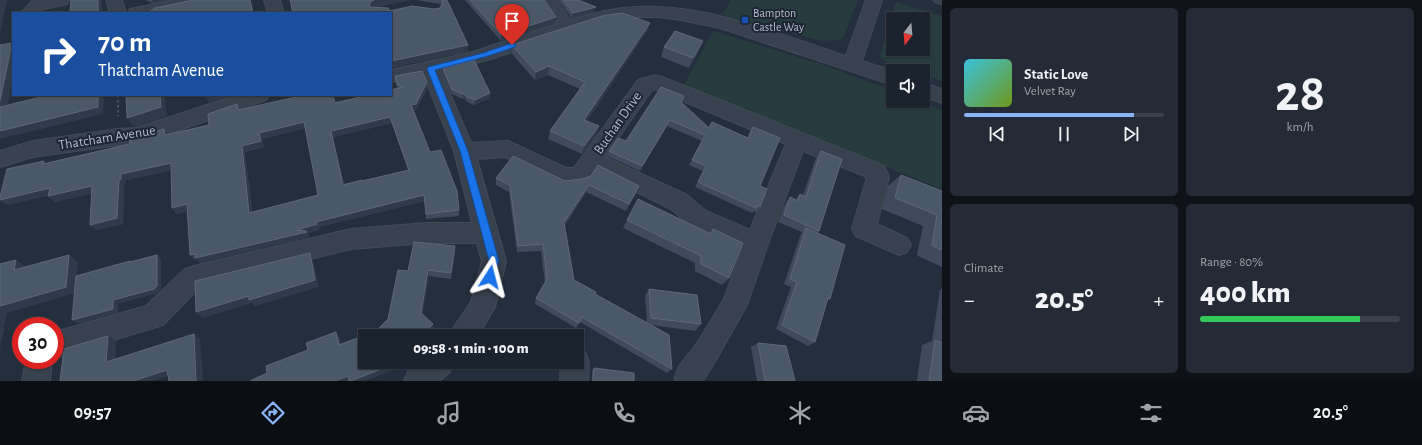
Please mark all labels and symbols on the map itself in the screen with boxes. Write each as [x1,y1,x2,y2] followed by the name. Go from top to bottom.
[495,4,529,45] pin
[753,7,804,34] place label: Bampton Castle Way
[886,12,930,56] north arrow
[740,15,750,25] marker: Bampton Castle Way
[592,89,644,157] street label: Buchan Drive
[57,123,157,153] street label: Thatcham Avenue
[469,256,511,298] position arrow
[12,317,64,369] speed limit sign: 30

